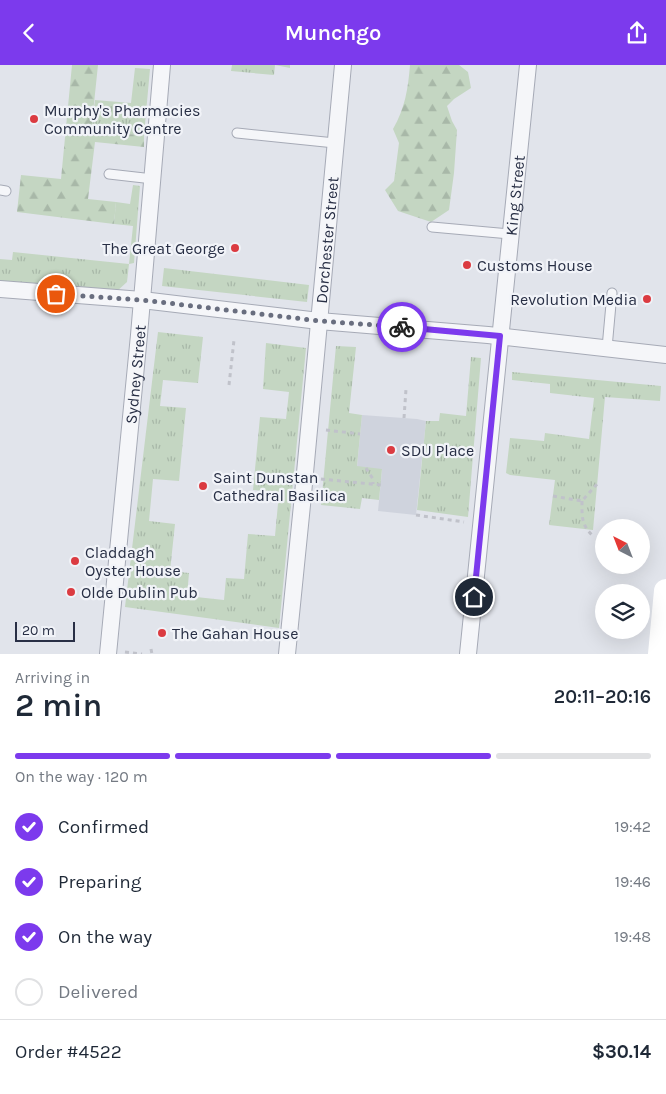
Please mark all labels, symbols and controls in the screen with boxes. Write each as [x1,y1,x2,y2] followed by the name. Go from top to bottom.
[15,19,43,47] icon: back
[623,19,651,47] icon: share
[285,20,381,46] text: Munchgo
[44,101,200,138] place label: Murphy's Pharmacies Community Centre
[28,113,40,125] marker: Murphy's Pharmacies Community Centre
[501,154,528,237] street label: King Street
[311,176,342,304] street label: Dorchester Street
[102,239,225,258] place label: The Great George
[229,242,241,254] marker: The Great George
[477,256,593,275] place label: Customs House
[461,259,473,271] marker: Customs House
[35,273,77,315] pin
[42,280,70,308] icon: bag
[510,290,637,309] place label: Revolution Media
[641,293,653,305] marker: Revolution Media
[377,302,427,352] courier
[388,313,416,341] icon: bike
[121,324,149,425] street label: Sydney Street
[401,441,474,460] place label: SDU Place
[385,444,397,456] marker: SDU Place
[213,468,346,505] place label: Saint Dunstan Cathedral Basilica
[197,480,209,492] marker: Saint Dunstan Cathedral Basilica
[595,519,650,574] north arrow
[595,519,650,639] map controls
[85,543,181,580] place label: Claddagh Oyster House
[69,555,81,567] marker: Claddagh Oyster House
[453,576,495,618] pin
[81,583,198,602] place label: Olde Dublin Pub
[460,583,488,611] icon: home
[595,584,650,639] button: layers
[65,586,77,598] marker: Olde Dublin Pub
[15,619,75,642] scale bar
[22,622,55,639] text: 20 m
[172,624,298,643] place label: The Gahan House
[156,627,168,639] marker: The Gahan House
[15,668,90,687] text: Arriving in
[554,686,651,708] text: 20:11–20:16
[15,687,102,724] text: 2 min
[15,767,148,786] text: On the way · 120 m
[15,813,43,841] icon: check
[58,816,149,838] text: Confirmed
[615,817,651,836] text: 19:42
[15,868,43,896] icon: check
[58,871,141,893] text: Preparing
[615,872,651,891] text: 19:46
[15,923,43,951] icon: check
[58,926,152,948] text: On the way
[614,927,651,946] text: 19:48
[58,981,138,1003] text: Delivered
[15,1041,122,1063] text: Order #4522
[592,1041,651,1063] text: $30.14

